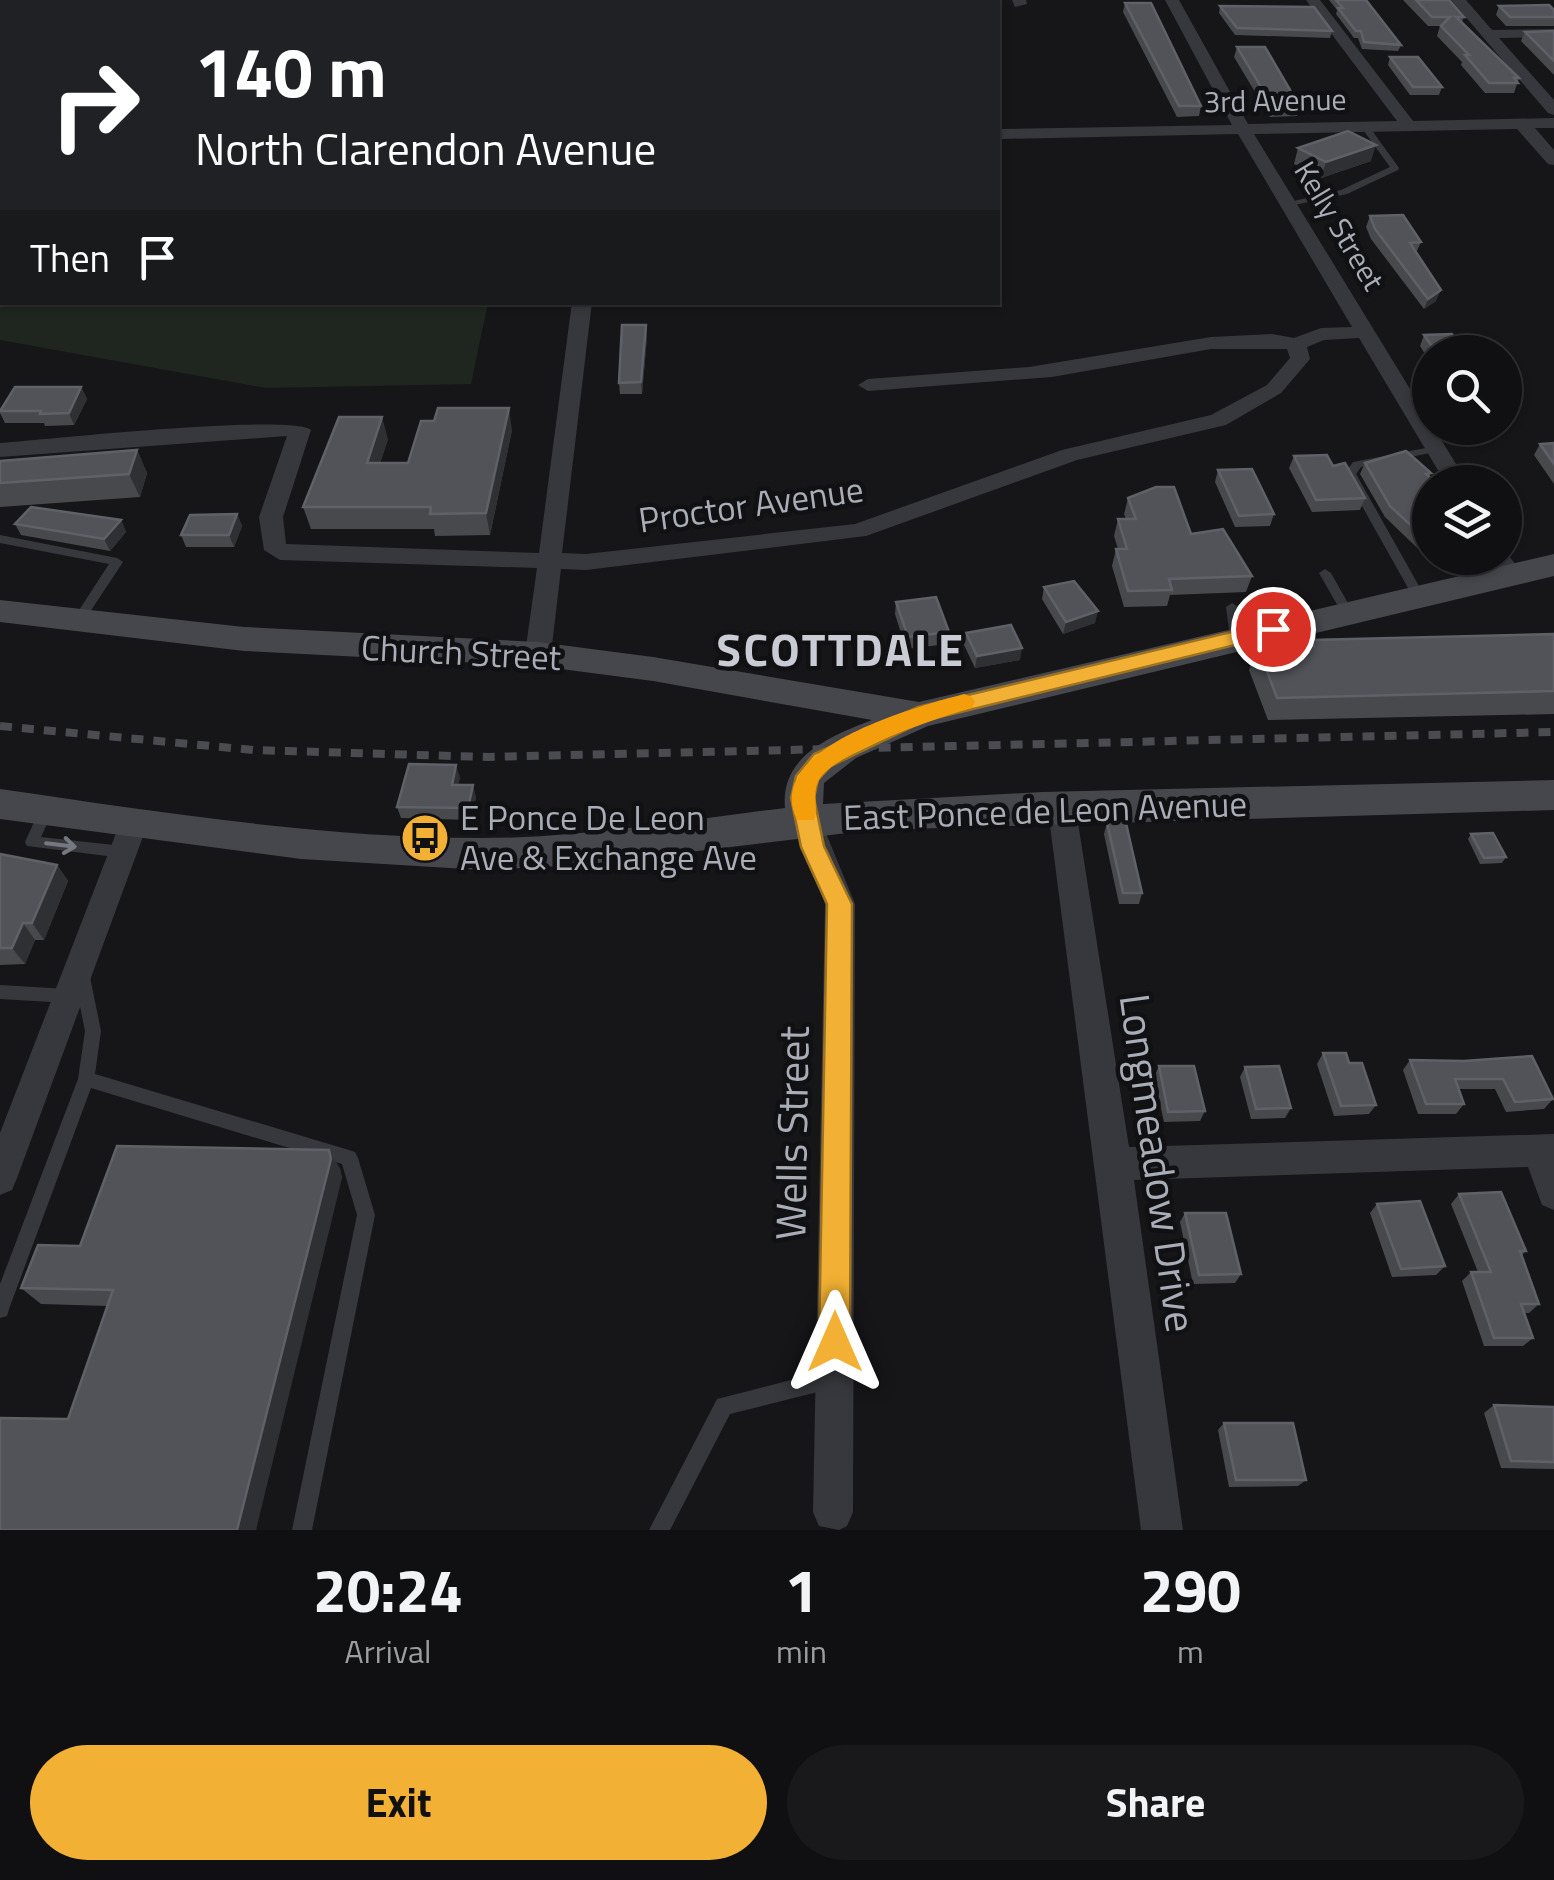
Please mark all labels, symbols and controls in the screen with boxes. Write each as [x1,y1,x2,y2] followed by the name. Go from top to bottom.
[195,18,387,124] text: 140 m
[30,40,160,170] icon: right
[1203,76,1347,124] street label: 3rd Avenue
[195,114,656,182] text: North Clarendon Avenue
[1283,152,1397,299] street label: Kelly Street
[30,229,110,287] text: Then
[130,230,185,285] icon: arrive
[1412,335,1522,575] map controls
[1412,335,1522,445] button: search
[635,462,867,546] street label: Proctor Avenue
[1412,465,1522,575] button: layers
[1231,587,1316,672] pin
[1246,602,1301,657] icon: arrive
[716,615,966,683] district label: SCOTTDALE
[360,620,562,684] street label: Church Street
[842,776,1248,844] street label: East Ponce de Leon Avenue
[460,790,757,884] place label: E Ponce De Leon Ave & Exchange Ave
[399,812,451,864] bus stop icon: E Ponce De Leon Ave & Exchange Ave
[44,836,76,855] one-way arrow
[1104,990,1214,1336] street label: Longmeadow Drive
[757,1025,825,1241] street label: Wells Street
[783,1290,887,1394] position arrow
[313,1544,463,1635] text: 20:24
[785,1544,818,1635] text: 1
[1140,1544,1241,1635] text: 290
[345,1627,431,1675] text: Arrival
[776,1627,827,1675] text: min
[1177,1627,1204,1675] text: m
[30,1745,767,1860] button: Exit
[787,1745,1524,1860] button: Share

